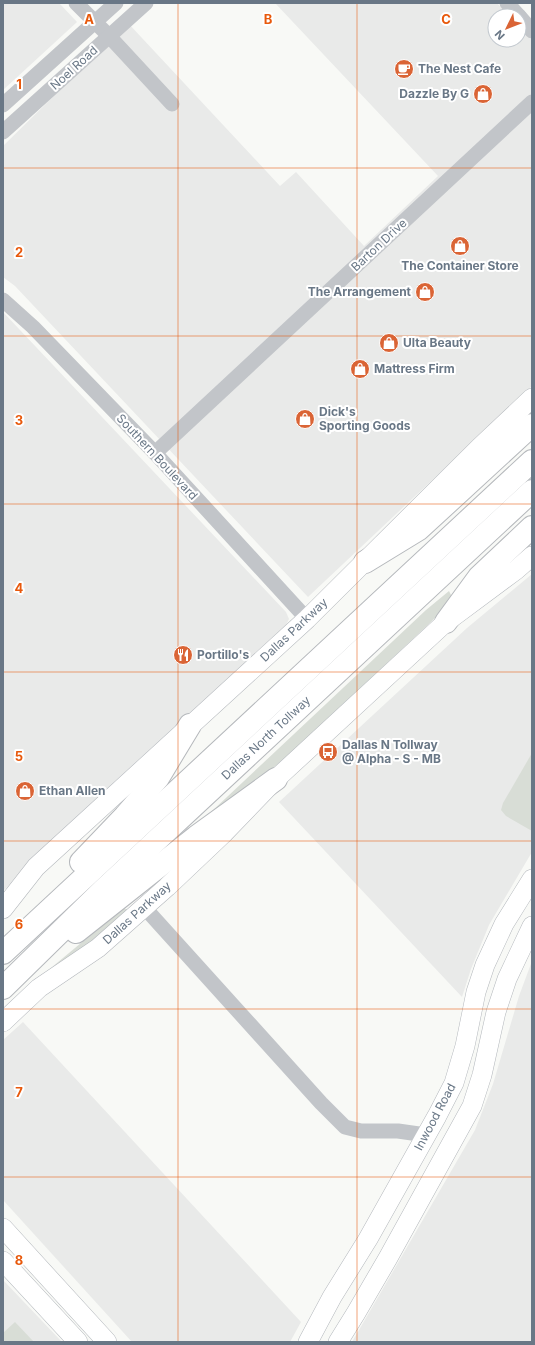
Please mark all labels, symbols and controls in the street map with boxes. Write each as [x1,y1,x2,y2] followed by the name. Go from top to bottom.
[487,8,527,48] north arrow
[84,11,94,27] text: A
[264,11,273,27] text: B
[441,11,451,27] text: C
[492,27,508,43] text: N
[47,42,100,93] street label: Noel Road
[393,58,415,80] cafe icon: The Nest Cafe
[418,61,501,76] place label: The Nest Cafe
[16,76,22,92] text: 1
[472,83,494,105] shop icon: Dazzle By G
[399,86,469,101] place label: Dazzle By G
[348,215,410,274] street label: Barton Drive
[449,235,471,257] shop icon: The Container Store
[15,244,23,260] text: 2
[401,258,519,273] place label: The Container Store
[414,281,436,303] shop icon: The Arrangement
[308,284,412,299] place label: The Arrangement
[378,332,400,354] shop icon: Ulta Beauty
[403,335,472,350] place label: Ulta Beauty
[349,358,371,380] shop icon: Mattress Firm
[374,361,455,376] place label: Mattress Firm
[319,404,411,433] place label: Dick's Sporting Goods
[294,408,316,430] shop icon: Dick's Sporting Goods
[114,411,201,503] street label: Southern Boulevard
[15,412,23,428] text: 3
[15,580,24,596] text: 4
[257,594,331,665] street label: Dallas Parkway
[172,644,194,666] restaurant icon: Portillo's
[197,647,249,662] place label: Portillo's
[218,692,313,783] street label: Dallas North Tollway
[342,737,441,766] place label: Dallas N Tollway @ Alpha - S - MB
[317,741,339,763] bus stop icon: Dallas N Tollway @ Alpha - S - MB
[15,748,23,764] text: 5
[14,780,36,802] shop icon: Ethan Allen
[39,783,106,798] place label: Ethan Allen
[100,878,174,947] street label: Dallas Parkway
[15,916,23,932] text: 6
[411,1081,459,1153] street label: Inwood Road
[15,1084,23,1100] text: 7
[15,1252,23,1268] text: 8

